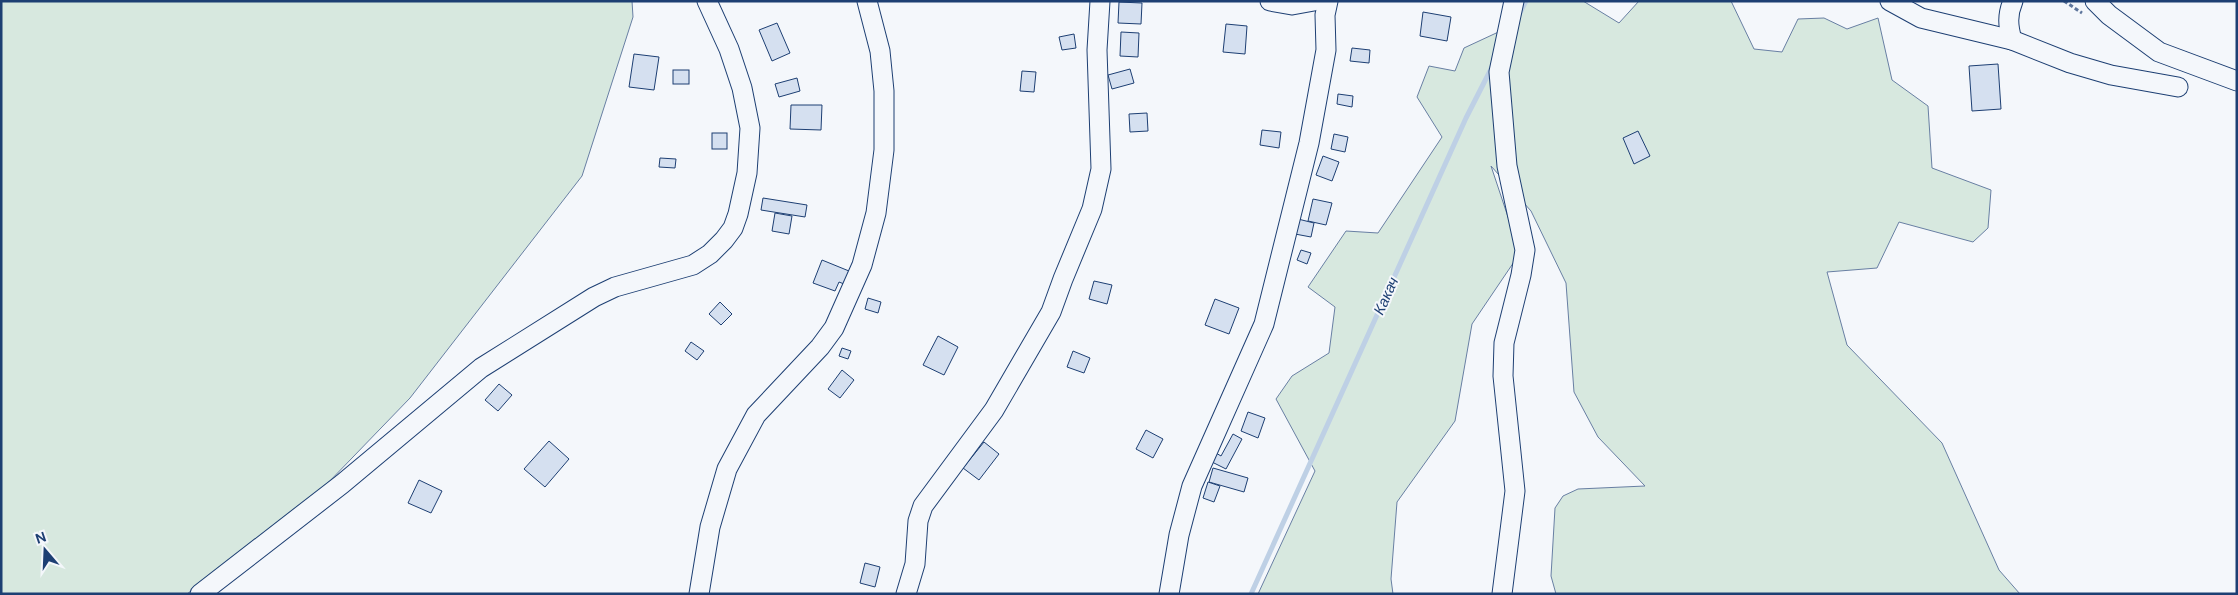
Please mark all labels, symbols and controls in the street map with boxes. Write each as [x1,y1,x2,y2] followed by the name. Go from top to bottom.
[1369,274,1403,318] water label: Какач
[20,525,70,575] north arrow
[33,528,49,548] text: N

